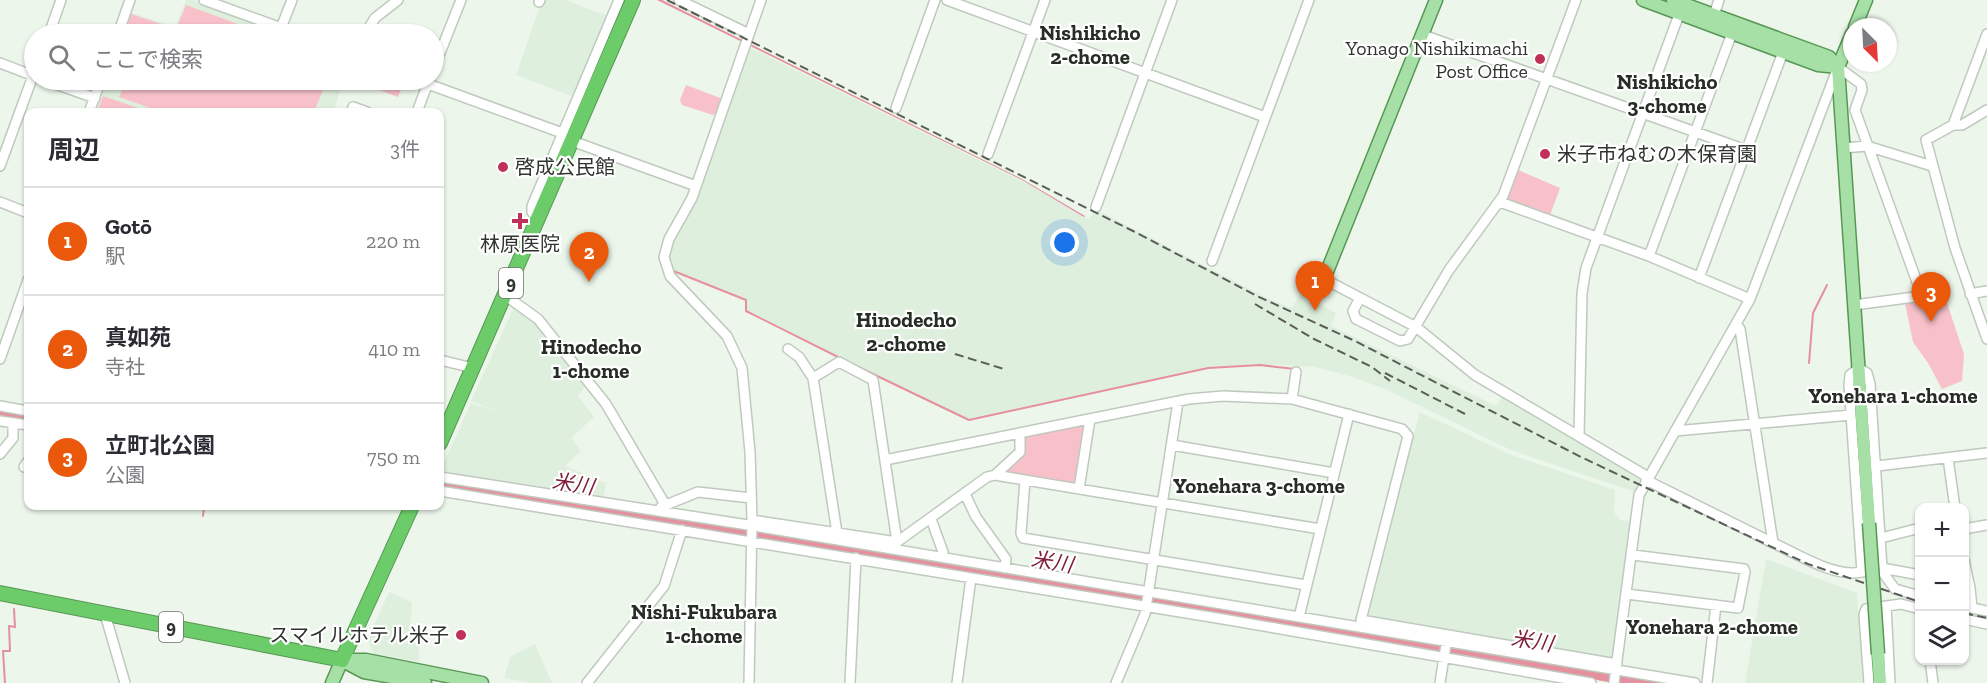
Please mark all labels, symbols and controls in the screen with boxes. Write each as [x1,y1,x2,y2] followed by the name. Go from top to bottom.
[1843,18,1897,72] north arrow
[1040,20,1140,69] district label: Nishikicho 2-chome
[24,24,444,90] search box
[1345,36,1528,83] place label: Yonago Nishikimachi Post Office
[45,41,78,74] icon: search
[93,46,203,73] text: ここで検索
[1533,52,1547,66] marker: Yonago Nishikimachi Post Office
[1617,69,1717,118] district label: Nishikicho 3-chome
[48,134,100,166] text: 周辺
[390,137,420,161] text: 3件
[1557,142,1757,166] place label: 米子市ねむの木保育園
[1538,147,1552,161] marker: 米子市ねむの木保育園
[515,155,615,179] place label: 啓成公民館
[496,160,510,174] marker: 啓成公民館
[511,212,529,230] marker: 林原医院
[105,213,152,240] text: Gotō
[1050,228,1079,257] your location
[63,229,72,253] text: 1
[366,229,420,253] text: 220 m
[480,232,560,256] place label: 林原医院
[570,232,608,282] pin: 2
[105,244,125,268] text: 駅
[1296,262,1334,311] pin: 1
[499,268,523,298] road number: 9
[1912,272,1950,322] pin: 3
[856,307,956,356] district label: Hinodecho 2-chome
[105,324,171,351] text: 真如苑
[541,334,641,383] district label: Hinodecho 1-chome
[62,337,73,361] text: 2
[368,337,420,361] text: 410 m
[105,355,145,379] text: 寺社
[1808,383,1978,408] district label: Yonehara 1-chome
[105,432,215,459] text: 立町北公園
[62,445,73,469] text: 3
[367,445,420,469] text: 750 m
[105,463,145,487] text: 公園
[550,468,598,499] water label: 米川
[1173,473,1345,498] district label: Yonehara 3-chome
[1915,503,1969,665] map controls
[1915,503,1969,557] button: +
[1029,546,1077,577] water label: 米川
[1915,557,1969,611] button: −
[631,599,777,648] district label: Nishi-Fukubara 1-chome
[1915,611,1969,665] button: layers
[159,612,183,642] road number: 9
[1626,614,1798,639] district label: Yonehara 2-chome
[270,623,449,647] place label: スマイルホテル米子
[1509,625,1557,656] water label: 米川
[454,628,468,642] marker: スマイルホテル米子

